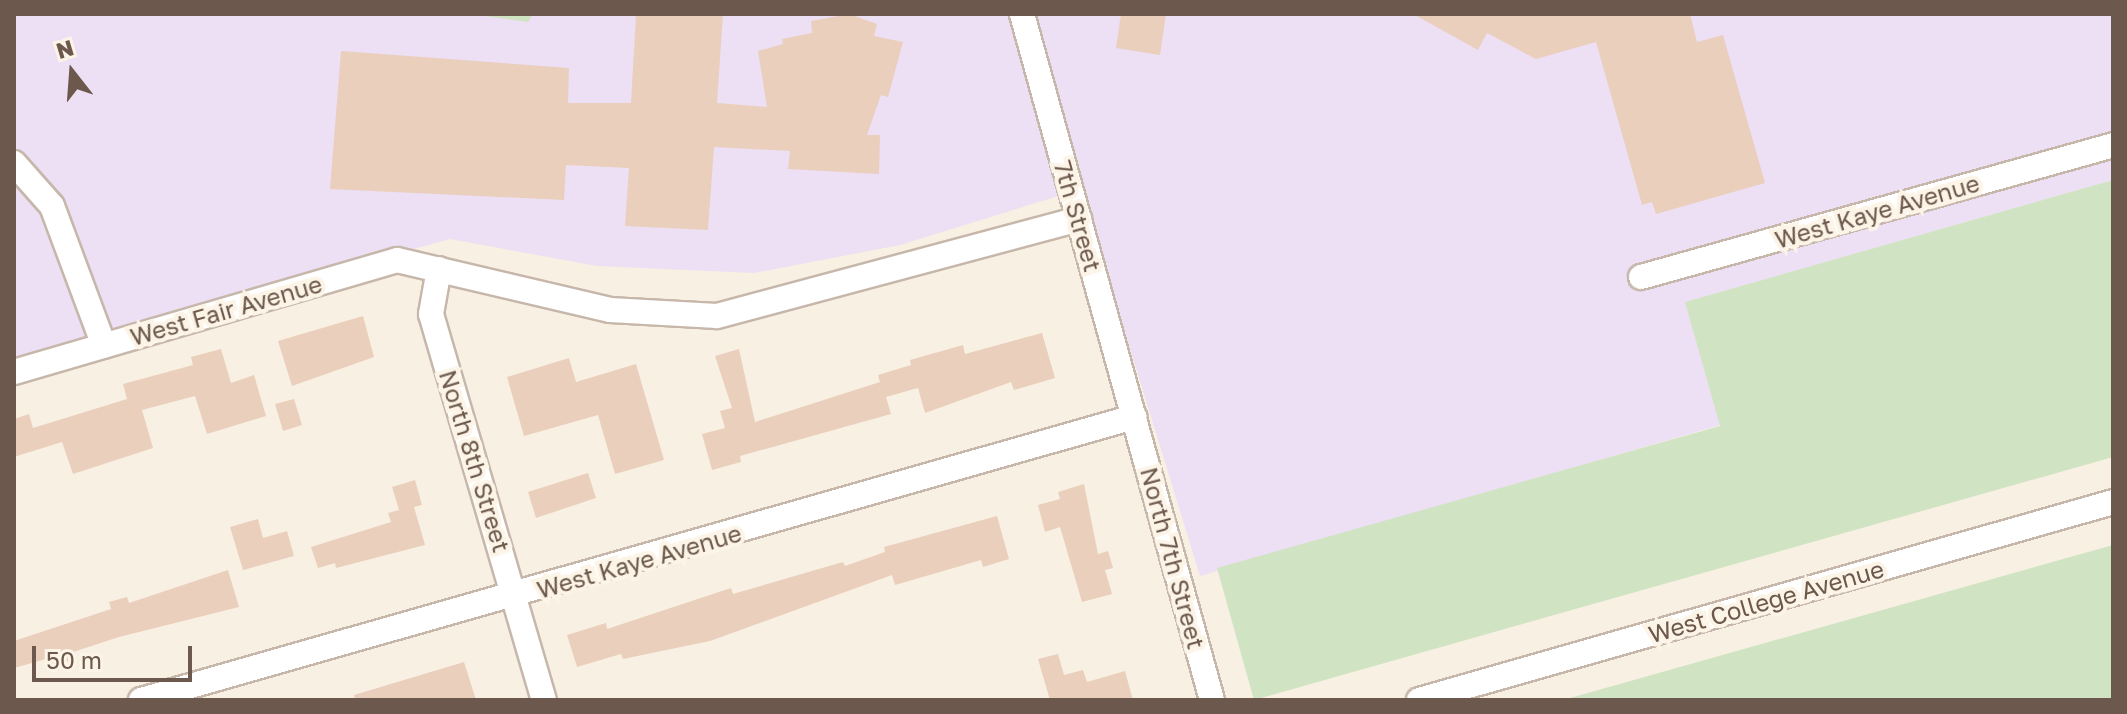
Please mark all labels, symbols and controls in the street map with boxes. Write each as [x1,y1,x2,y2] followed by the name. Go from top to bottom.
[32,32,112,112] north arrow
[53,33,77,64] text: N
[1048,157,1108,275] street label: 7th Street
[1771,168,1983,254] street label: West Kaye Avenue
[127,269,325,351] street label: West Fair Avenue
[434,366,516,556] street label: North 8th Street
[1135,464,1211,652] street label: North 7th Street
[533,518,745,604] street label: West Kaye Avenue
[1645,554,1887,648] street label: West College Avenue
[36,630,196,680] scale bar
[46,645,102,674] text: 50 m

